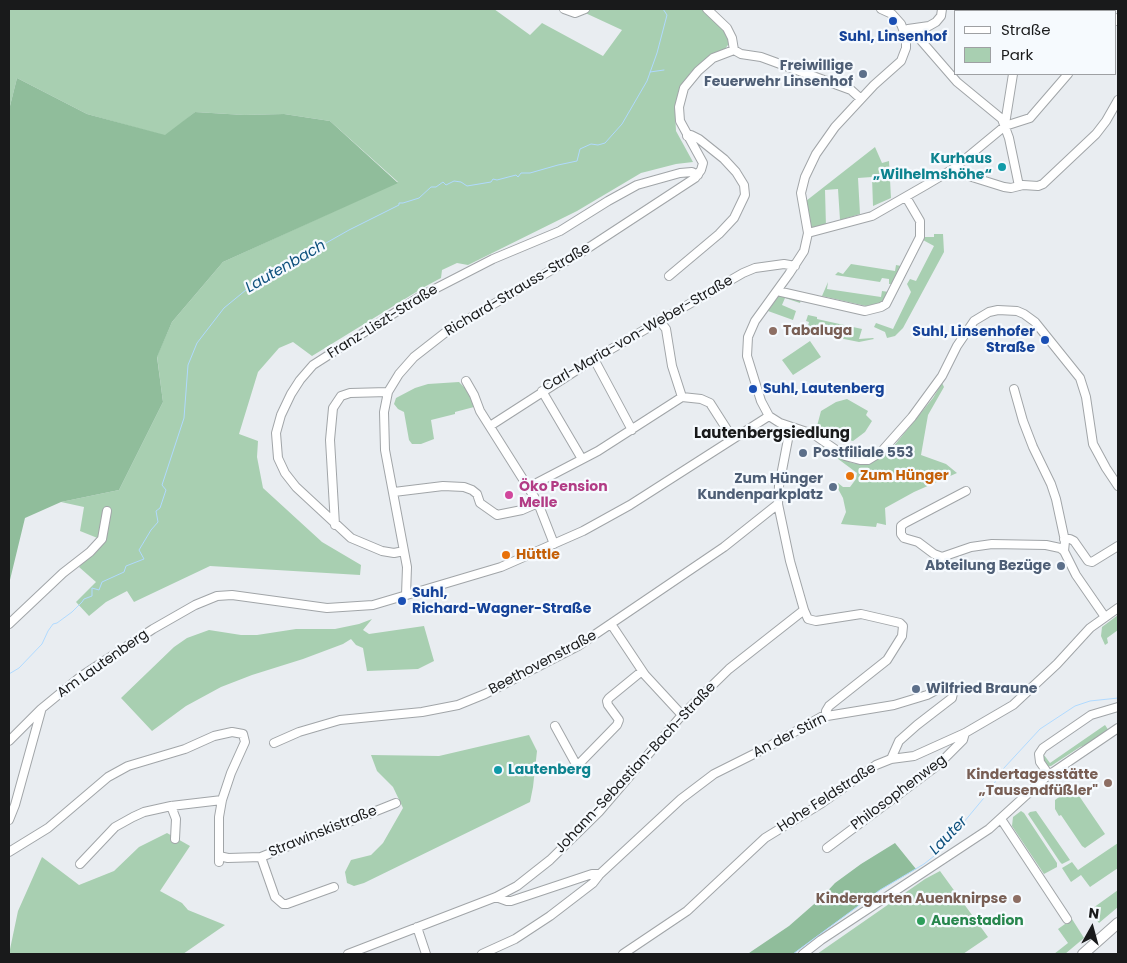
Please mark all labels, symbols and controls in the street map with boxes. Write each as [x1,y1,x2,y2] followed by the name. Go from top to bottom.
[954,10,1117,75] legend
[887,15,899,27] marker: Suhl, Linsenhof
[1001,19,1051,40] text: Straße
[839,29,947,45] place label: Suhl, Linsenhof
[1001,44,1033,65] text: Park
[704,58,853,90] place label: Freiwillige Feuerwehr Linsenhof
[857,68,869,80] marker: Freiwillige Feuerwehr Linsenhof
[873,151,992,184] place label: Kurhaus „Wilhelmshöhe“
[996,161,1008,173] marker: Kurhaus „Wilhelmshöhe“
[243,237,329,297] water label: Lautenbach
[442,240,594,340] street label: Richard-Strauss-Straße
[540,272,736,396] street label: Carl-Maria-von-Weber-Straße
[325,281,441,363] street label: Franz-Liszt-Straße
[783,323,852,339] place label: Tabaluga
[912,324,1035,357] place label: Suhl, Linsenhofer Straße
[767,325,779,337] marker: Tabaluga
[1039,334,1051,346] marker: Suhl, Linsenhofer Straße
[763,381,885,397] place label: Suhl, Lautenberg
[747,383,759,395] marker: Suhl, Lautenberg
[694,425,850,443] district label: Lautenbergsiedlung
[813,445,913,461] place label: Postfiliale 553
[797,447,809,459] marker: Postfiliale 553
[860,468,949,484] place label: Zum Hünger
[844,470,856,482] marker: Zum Hünger
[697,471,823,504] place label: Zum Hünger Kundenparkplatz
[519,479,608,512] place label: Öko Pension Melle
[827,481,839,493] marker: Zum Hünger Kundenparkplatz
[503,489,515,501] marker: Öko Pension Melle
[516,547,560,563] place label: Hüttle
[500,549,512,561] marker: Hüttle
[925,558,1051,574] place label: Abteilung Bezüge
[1055,560,1067,572] marker: Abteilung Bezüge
[412,585,591,618] place label: Suhl, Richard-Wagner-Straße
[396,595,408,607] marker: Suhl, Richard-Wagner-Straße
[54,626,152,702] street label: Am Lautenberg
[486,627,600,699] street label: Beethovenstraße
[552,679,720,857] street label: Johann-Sebastian-Bach-Straße
[926,681,1037,697] place label: Wilfried Braune
[910,683,922,695] marker: Wilfried Braune
[750,710,830,762] street label: An der Stirn
[848,752,950,834] street label: Philosophenweg
[775,760,879,836] street label: Hohe Feldstraße
[508,762,591,778] place label: Lautenberg
[492,764,504,776] marker: Lautenberg
[966,767,1098,800] place label: Kindertagesstätte „Tausendfüßler"
[1102,777,1114,789] marker: Kindertagesstätte „Tausendfüßler"
[266,803,380,861] street label: Strawinskistraße
[926,813,972,859] water label: Lauter
[816,891,1007,907] place label: Kindergarten Auenknirpse
[1011,893,1023,905] marker: Kindergarten Auenknirpse
[1067,903,1117,953] north arrow
[1087,903,1100,924] text: N
[931,913,1024,929] place label: Auenstadion
[915,915,927,927] marker: Auenstadion

